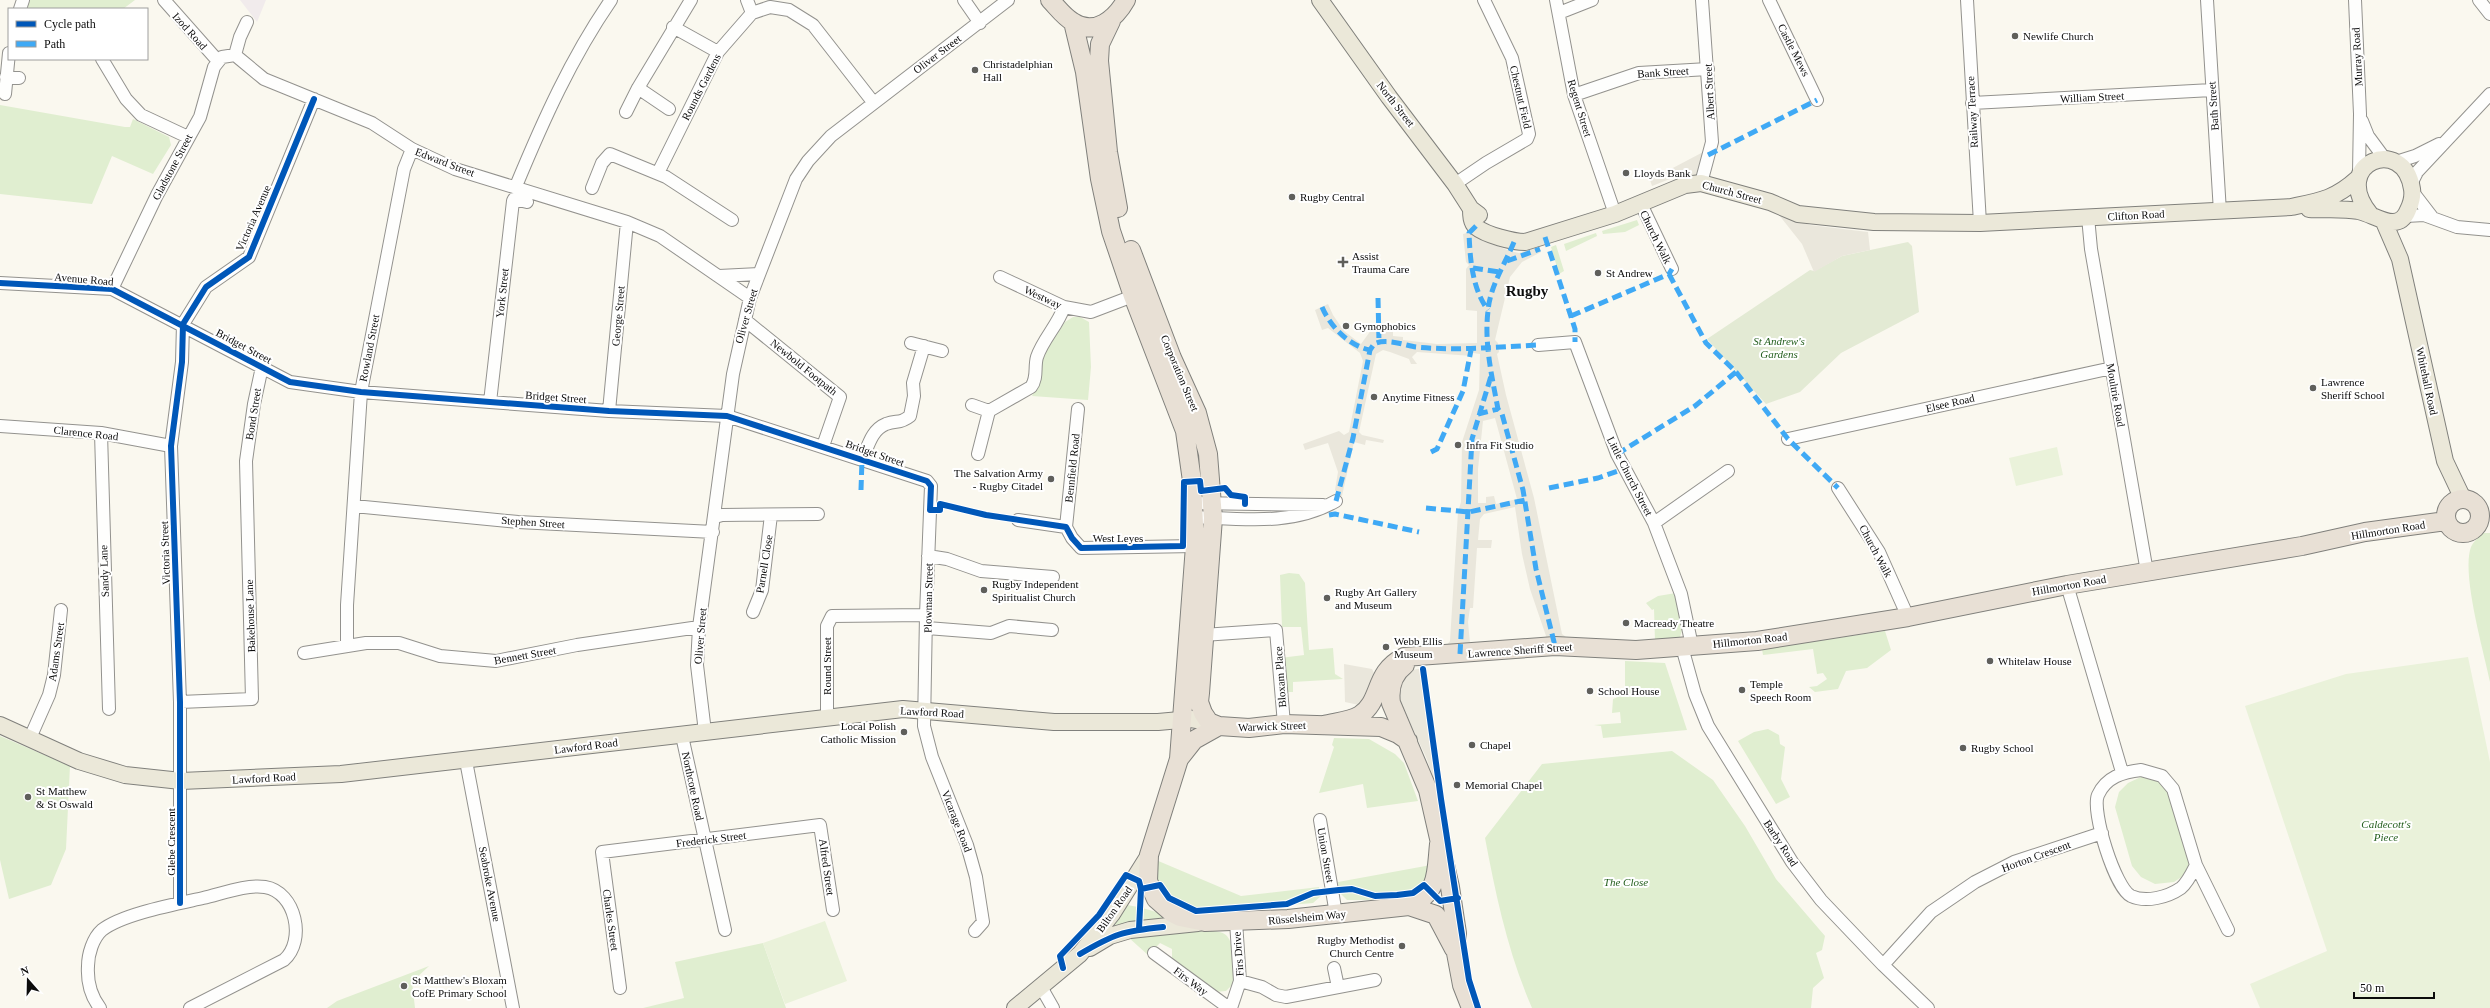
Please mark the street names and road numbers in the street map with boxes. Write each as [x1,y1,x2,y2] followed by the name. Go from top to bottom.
[170,10,210,52] street label: Izod Road
[1776,22,1812,78] street label: Castle Mews
[2349,27,2365,87] street label: Murray Road
[911,32,963,76] street label: Oliver Street
[679,52,723,122] street label: Rounds Gardens
[1702,63,1716,121] street label: Albert Street
[1508,64,1534,130] street label: Chestnut Field
[1637,64,1689,80] street label: Bank Street
[1964,76,1980,148] street label: Railway Terrace
[1566,78,1594,138] street label: Regent Street
[1375,79,1417,129] street label: North Street
[2205,81,2221,131] street label: Bath Street
[2060,89,2124,105] street label: William Street
[150,132,194,202] street label: Gladstone Street
[414,145,476,179] street label: Edward Street
[1701,178,1763,206] street label: Church Street
[233,183,273,253] street label: Victoria Avenue
[2107,207,2165,222] street label: Clifton Road
[1638,208,1674,266] street label: Church Walk
[493,268,511,318] street label: York Street
[54,270,115,288] street label: Avenue Road
[1022,283,1064,311] street label: Westway
[609,285,627,347] street label: George Street
[732,287,760,345] street label: Oliver Street
[357,313,381,383] street label: Rowland Street
[214,326,274,366] street label: Bridget Street
[1159,333,1201,413] street label: Corporation Street
[768,336,840,398] street label: Newbold Footpath
[2414,346,2440,417] street label: Whitehall Road
[2104,362,2128,428] street label: Moultrie Road
[243,387,263,441] street label: Bond Street
[525,389,587,405] street label: Bridget Street
[1924,391,1976,414] street label: Elsee Road
[53,424,119,442] street label: Clarence Road
[1062,432,1082,503] street label: Bennfield Road
[1605,434,1655,518] street label: Little Church Street
[844,437,906,469] street label: Bridget Street
[501,514,565,530] street label: Stephen Street
[2350,518,2426,542] street label: Hillmorton Road
[158,521,172,585] street label: Victoria Street
[1857,523,1895,580] street label: Church Walk
[1093,532,1143,544] street label: West Leyes
[753,534,775,594] street label: Parnell Close
[97,545,111,597] street label: Sandy Lane
[921,563,935,633] street label: Plowman Street
[2031,573,2107,597] street label: Hillmorton Road
[243,579,257,653] street label: Bakehouse Lane
[692,607,708,665] street label: Oliver Street
[46,622,66,682] street label: Adams Street
[1712,630,1788,650] street label: Hillmorton Road
[821,637,833,695] street label: Round Street
[1467,640,1573,660] street label: Lawrence Sheriff Street
[493,644,557,666] street label: Bennett Street
[1272,646,1288,708] street label: Bloxam Place
[900,704,965,720] street label: Lawford Road
[1238,719,1306,733] street label: Warwick Street
[554,736,619,756] street label: Lawford Road
[680,751,706,822] street label: Northcote Road
[232,770,297,786] street label: Lawford Road
[940,789,974,854] street label: Vicarage Road
[165,808,177,876] street label: Glebe Crescent
[1762,818,1801,869] street label: Barby Road
[1315,826,1337,884] street label: Union Street
[675,829,747,849] street label: Frederick Street
[817,838,837,896] street label: Alfred Street
[2000,838,2072,874] street label: Horton Crescent
[477,845,503,923] street label: Seabroke Avenue
[1094,883,1135,934] street label: Bilton Road
[601,888,621,952] street label: Charles Street
[1268,908,1347,926] street label: Rüsselsheim Way
[1230,931,1246,977] street label: Firs Drive
[1172,964,1211,998] street label: Firs Way

